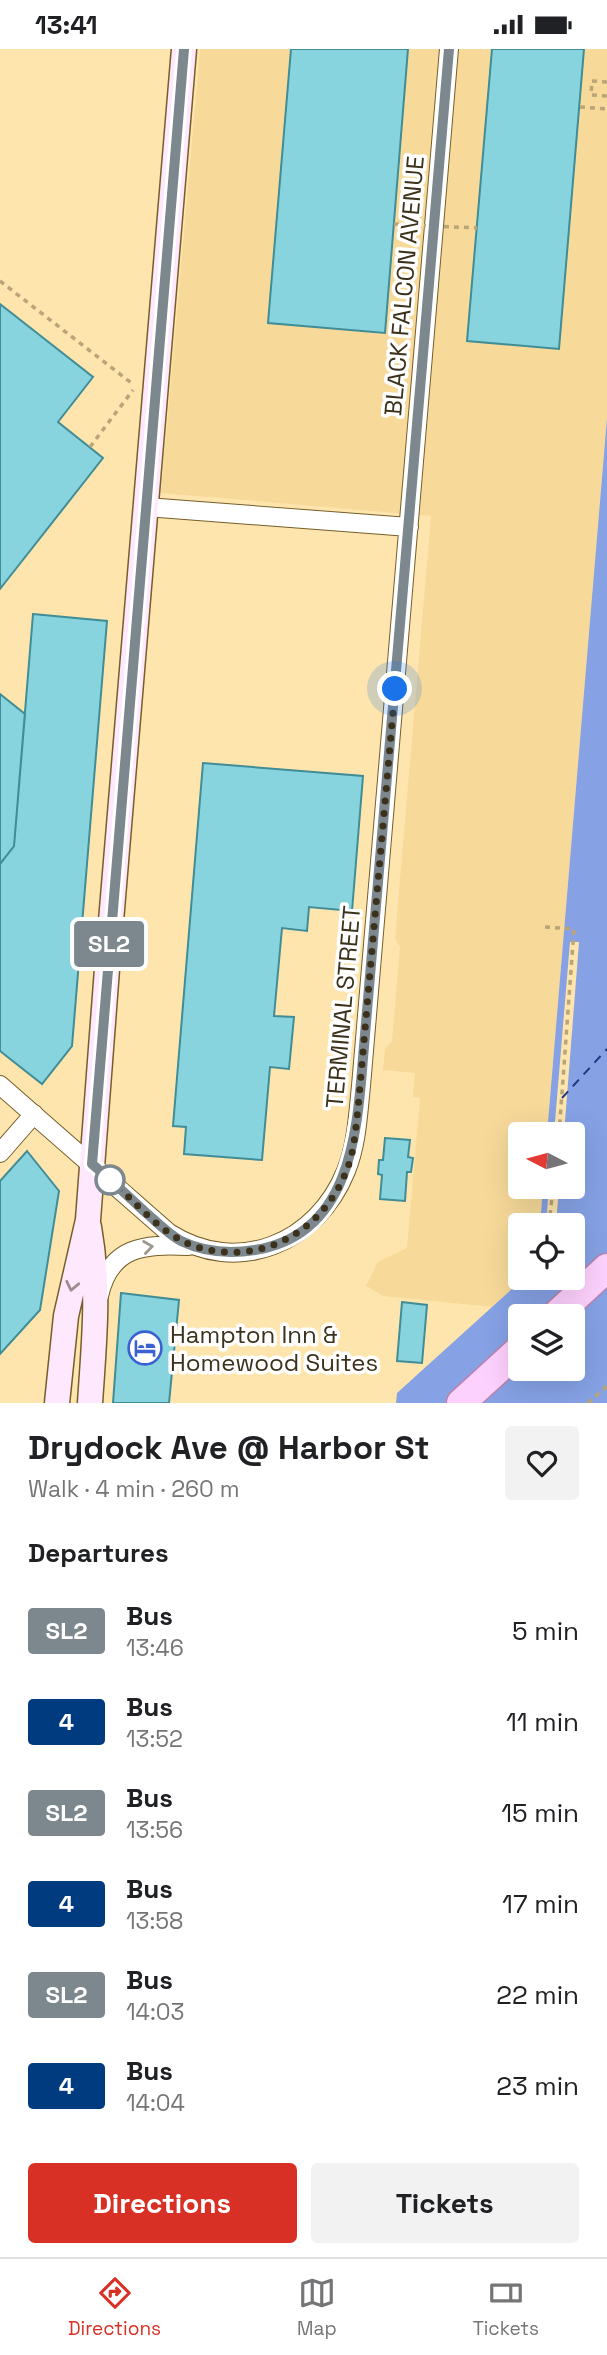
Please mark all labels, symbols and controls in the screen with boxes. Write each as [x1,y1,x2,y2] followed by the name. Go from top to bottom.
[35,8,98,42] text: 13:41
[377,155,431,417] street label: BLACK FALCON AVENUE
[377,671,412,706] your location
[319,904,367,1110] street label: TERMINAL STREET
[69,921,149,967] line badge: SL2
[88,928,130,959] text: SL2
[508,1122,584,1199] north arrow
[508,1122,585,1381] map controls
[95,1165,125,1195] unlabelled marker
[508,1213,585,1290] button: locate
[142,1240,154,1255] one-way arrow
[65,1280,80,1292] one-way arrow
[508,1304,585,1381] button: layers
[170,1319,378,1378] place label: Hampton Inn & Homewood Suites
[126,1329,164,1367] hotel icon: Hampton Inn & Homewood Suites
[505,1426,579,1500] button: heart
[28,1427,430,1469] text: Drydock Ave @ Harbor St
[28,1474,240,1504] text: Walk · 4 min · 260 m
[28,1536,169,1570] text: Departures
[126,1599,173,1633] text: Bus
[512,1614,579,1648] text: 5 min
[46,1615,87,1646] text: SL2
[126,1633,184,1663] text: 13:46
[126,1690,173,1724] text: Bus
[506,1705,579,1739] text: 11 min
[59,1706,74,1737] text: 4
[126,1724,183,1754] text: 13:52
[126,1781,173,1815] text: Bus
[501,1796,579,1830] text: 15 min
[46,1797,87,1828] text: SL2
[126,1815,183,1845] text: 13:56
[126,1872,173,1906] text: Bus
[502,1887,579,1921] text: 17 min
[59,1888,74,1919] text: 4
[126,1906,183,1936] text: 13:58
[126,1963,173,1997] text: Bus
[496,1978,579,2012] text: 22 min
[46,1979,87,2010] text: SL2
[126,1997,184,2027] text: 14:03
[126,2054,173,2088] text: Bus
[496,2069,579,2103] text: 23 min
[59,2070,74,2101] text: 4
[126,2088,185,2118] text: 14:04
[28,2163,297,2243] button: Directions
[311,2163,579,2243] button: Tickets
[68,2274,161,2341] tab: Directions
[297,2274,337,2341] tab: Map
[473,2274,539,2341] tab: Tickets

